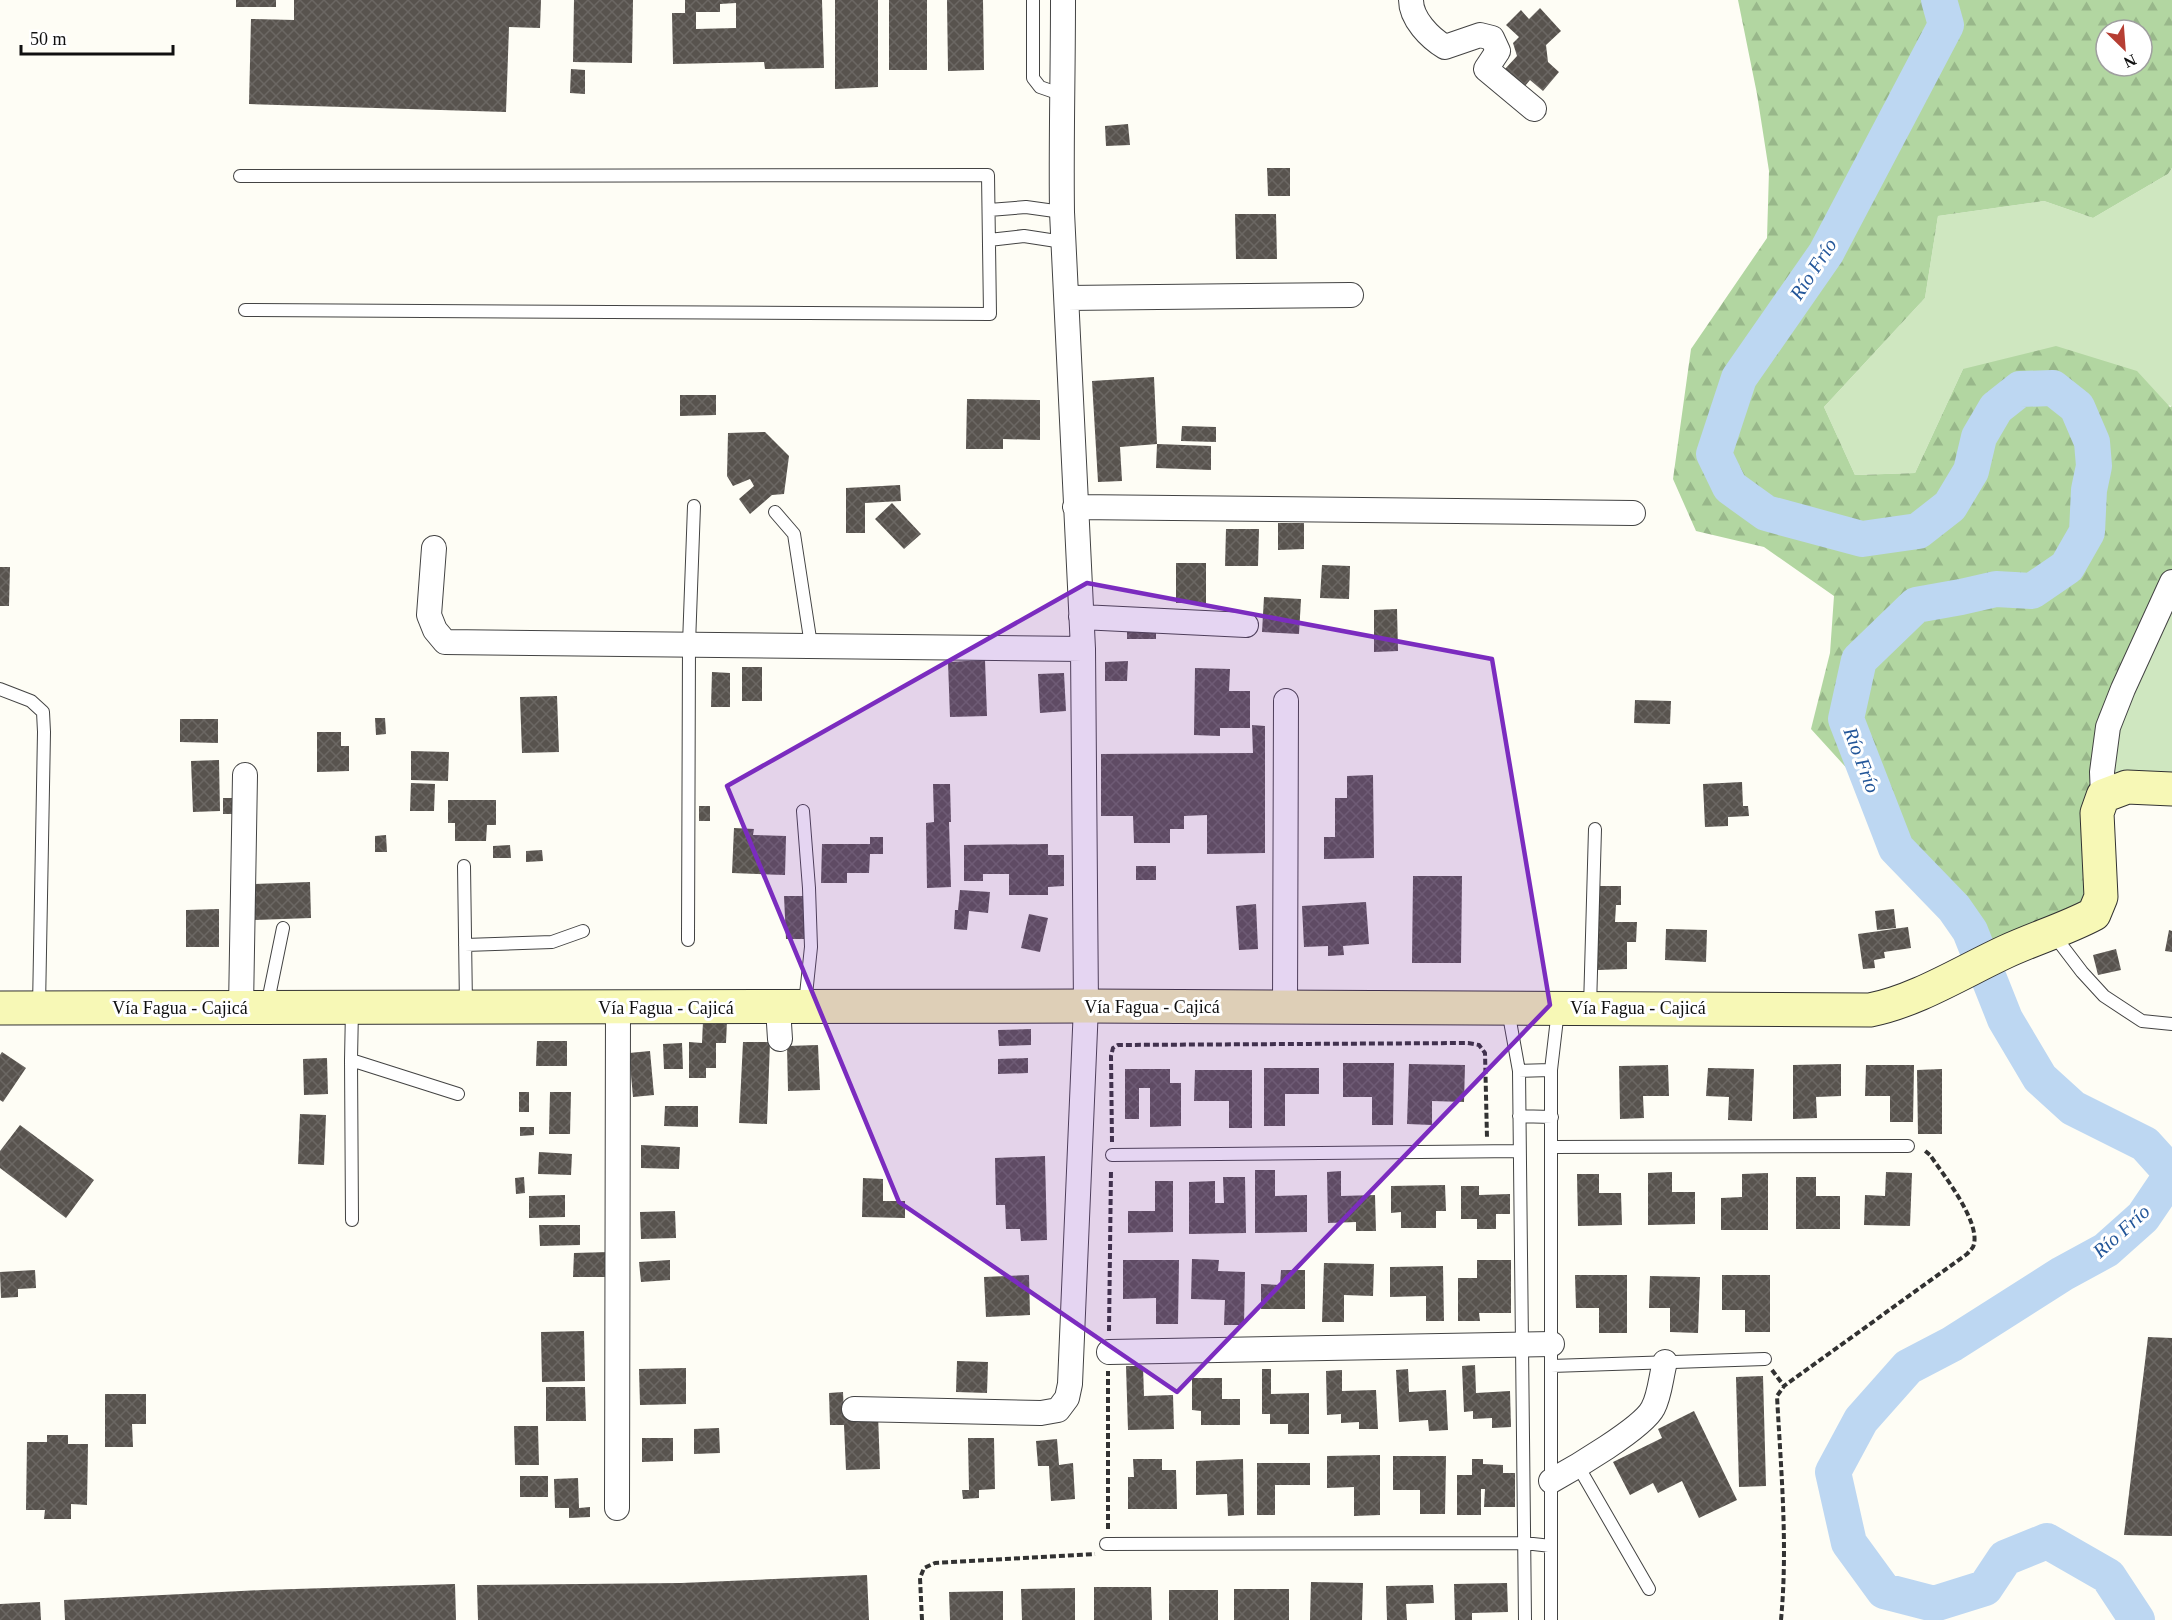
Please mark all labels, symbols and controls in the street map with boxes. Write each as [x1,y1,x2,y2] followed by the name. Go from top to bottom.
[21,18,172,56] scale bar
[2094,18,2154,78] north arrow
[30,29,67,49] text: 50 m
[2121,51,2139,71] text: N
[1785,234,1841,304] water label: Río Frío
[1839,723,1885,796] water label: Río Frío
[1084,997,1220,1017] street label: Vía Fagua - Cajicá
[112,998,248,1018] street label: Vía Fagua - Cajicá
[598,998,734,1018] street label: Vía Fagua - Cajicá
[1570,998,1706,1018] street label: Vía Fagua - Cajicá
[2088,1200,2154,1263] water label: Río Frío

